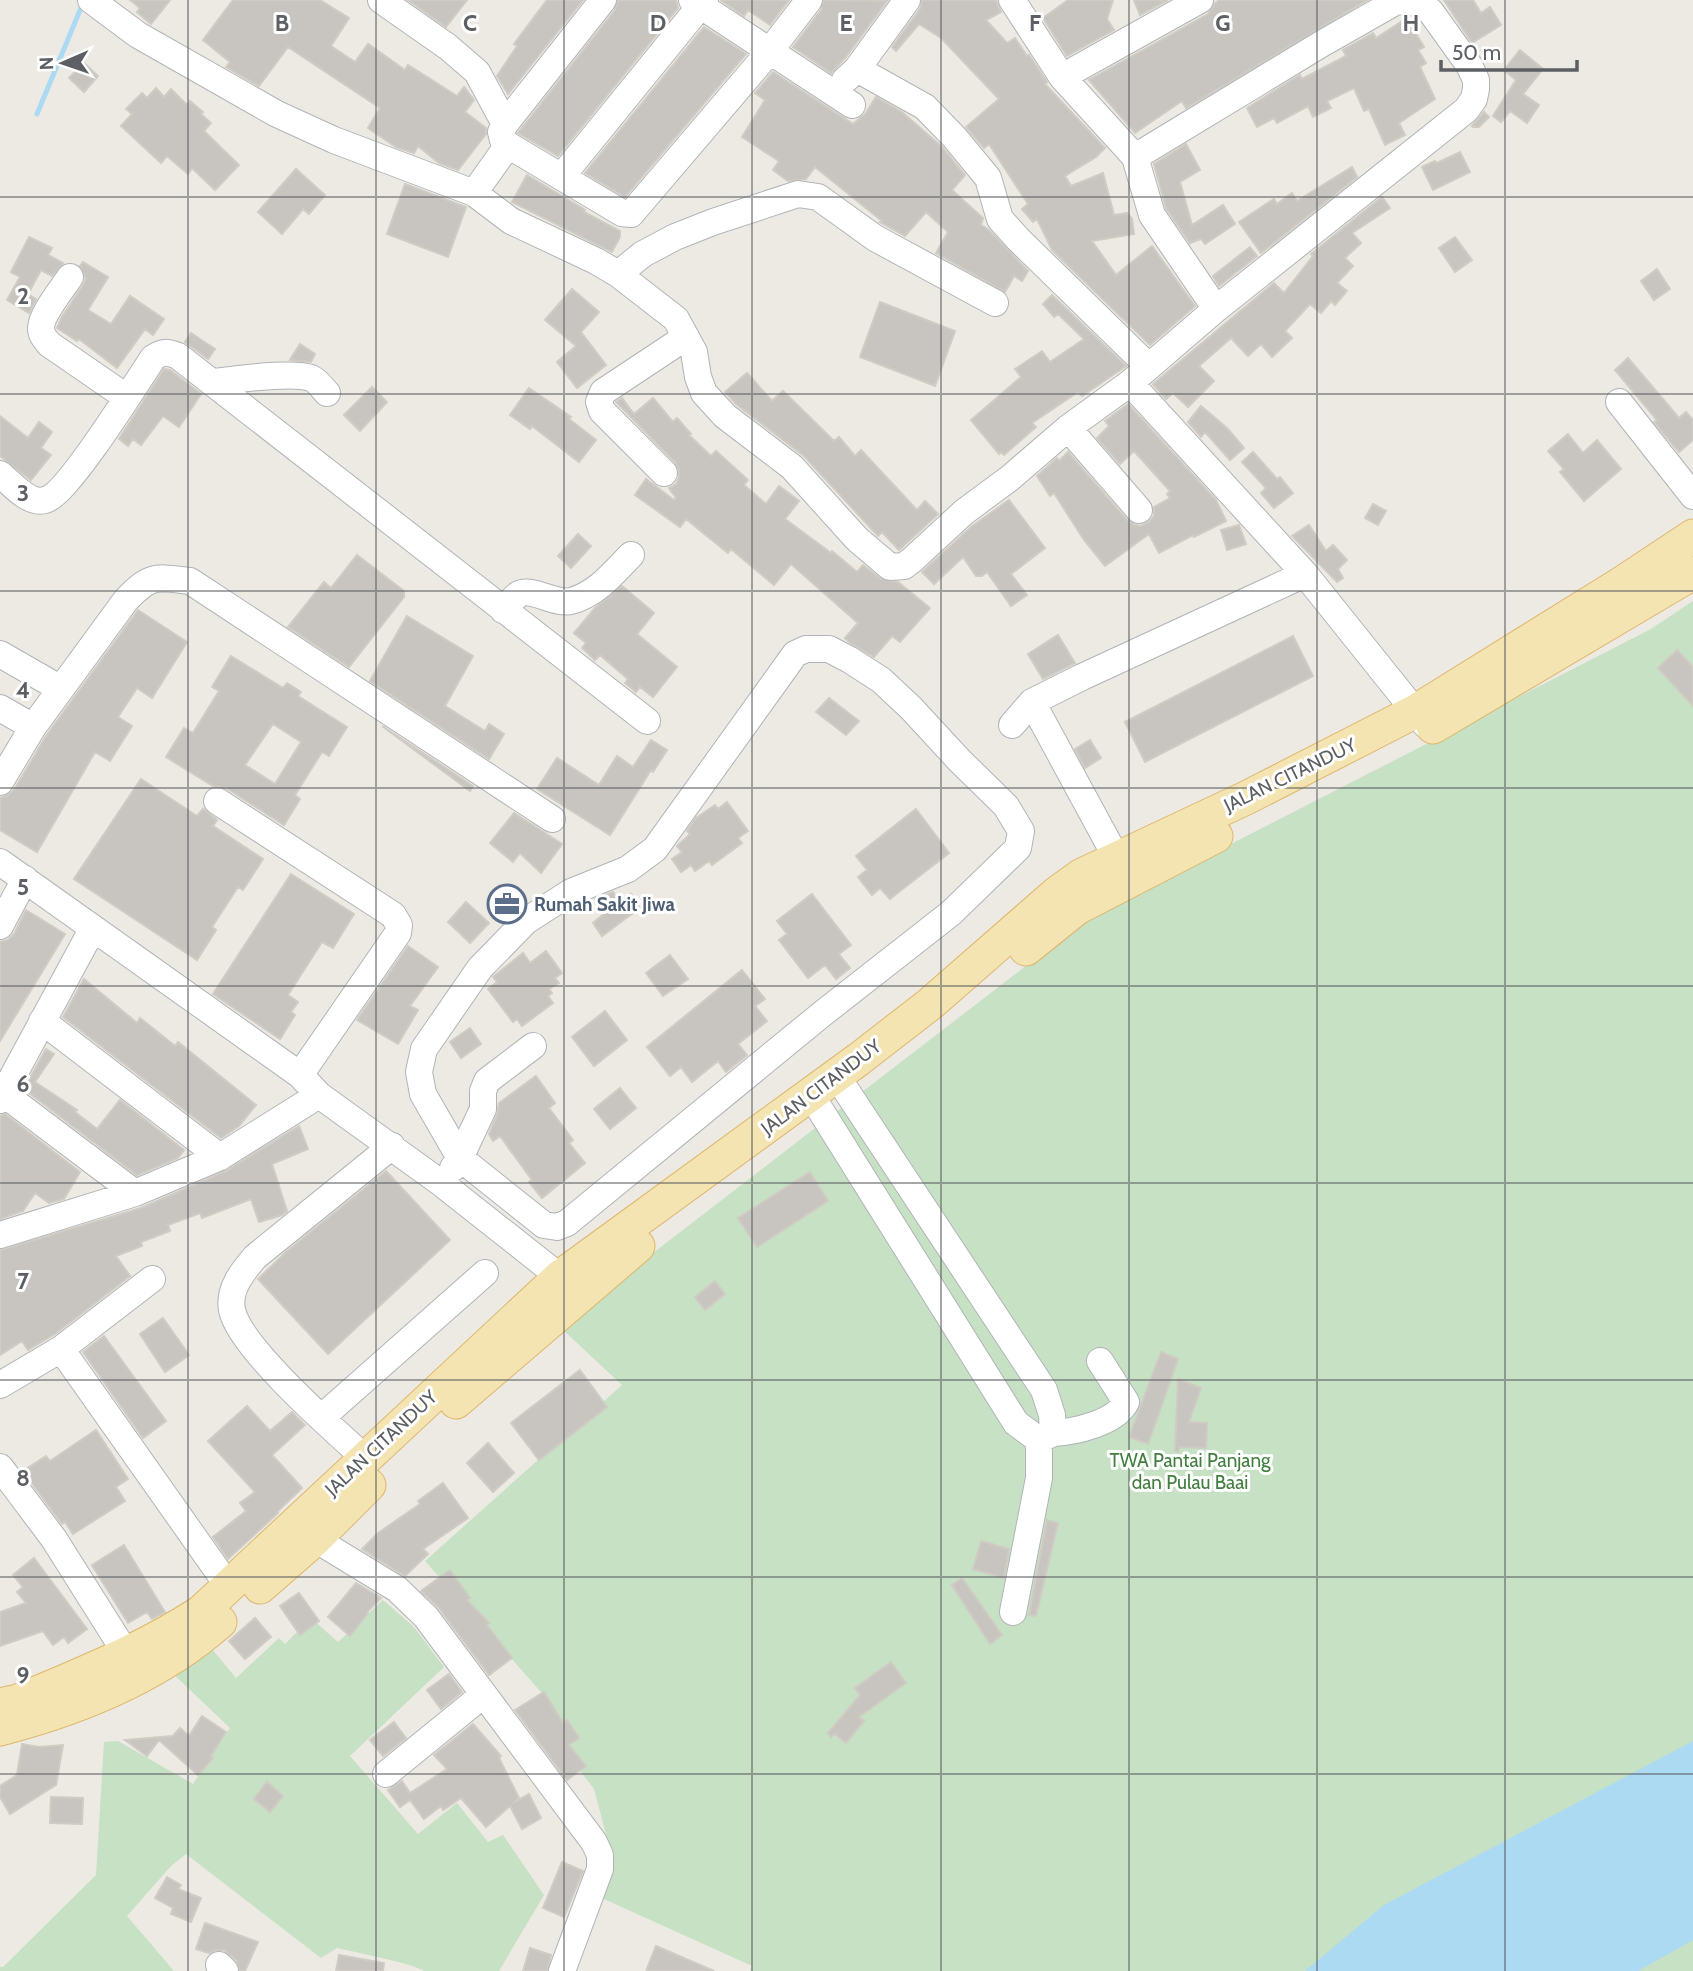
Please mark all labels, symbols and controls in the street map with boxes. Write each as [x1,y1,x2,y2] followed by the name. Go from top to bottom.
[275,9,289,37] text: B
[463,9,477,37] text: C
[650,9,666,37] text: D
[839,9,853,37] text: E
[1029,9,1041,37] text: F
[1215,9,1231,37] text: G
[1403,9,1419,37] text: H
[28,28,98,98] north arrow
[1441,28,1578,72] scale bar
[1452,40,1501,65] text: 50 m
[35,56,58,71] text: N
[17,282,29,310] text: 2
[17,479,29,507] text: 3
[16,676,30,704] text: 4
[1219,733,1360,817] street label: JALAN CITANDUY
[17,873,29,901] text: 5
[486,883,528,925] office icon: Rumah Sakit Jiwa
[534,893,675,916] place label: Rumah Sakit Jiwa
[756,1034,886,1140] street label: JALAN CITANDUY
[17,1070,29,1098] text: 6
[17,1267,29,1295] text: 7
[320,1385,442,1501] street label: JALAN CITANDUY
[1110,1449,1271,1494] park label: TWA Pantai Panjang dan Pulau Baai
[16,1464,30,1492] text: 8
[17,1661,29,1689] text: 9

